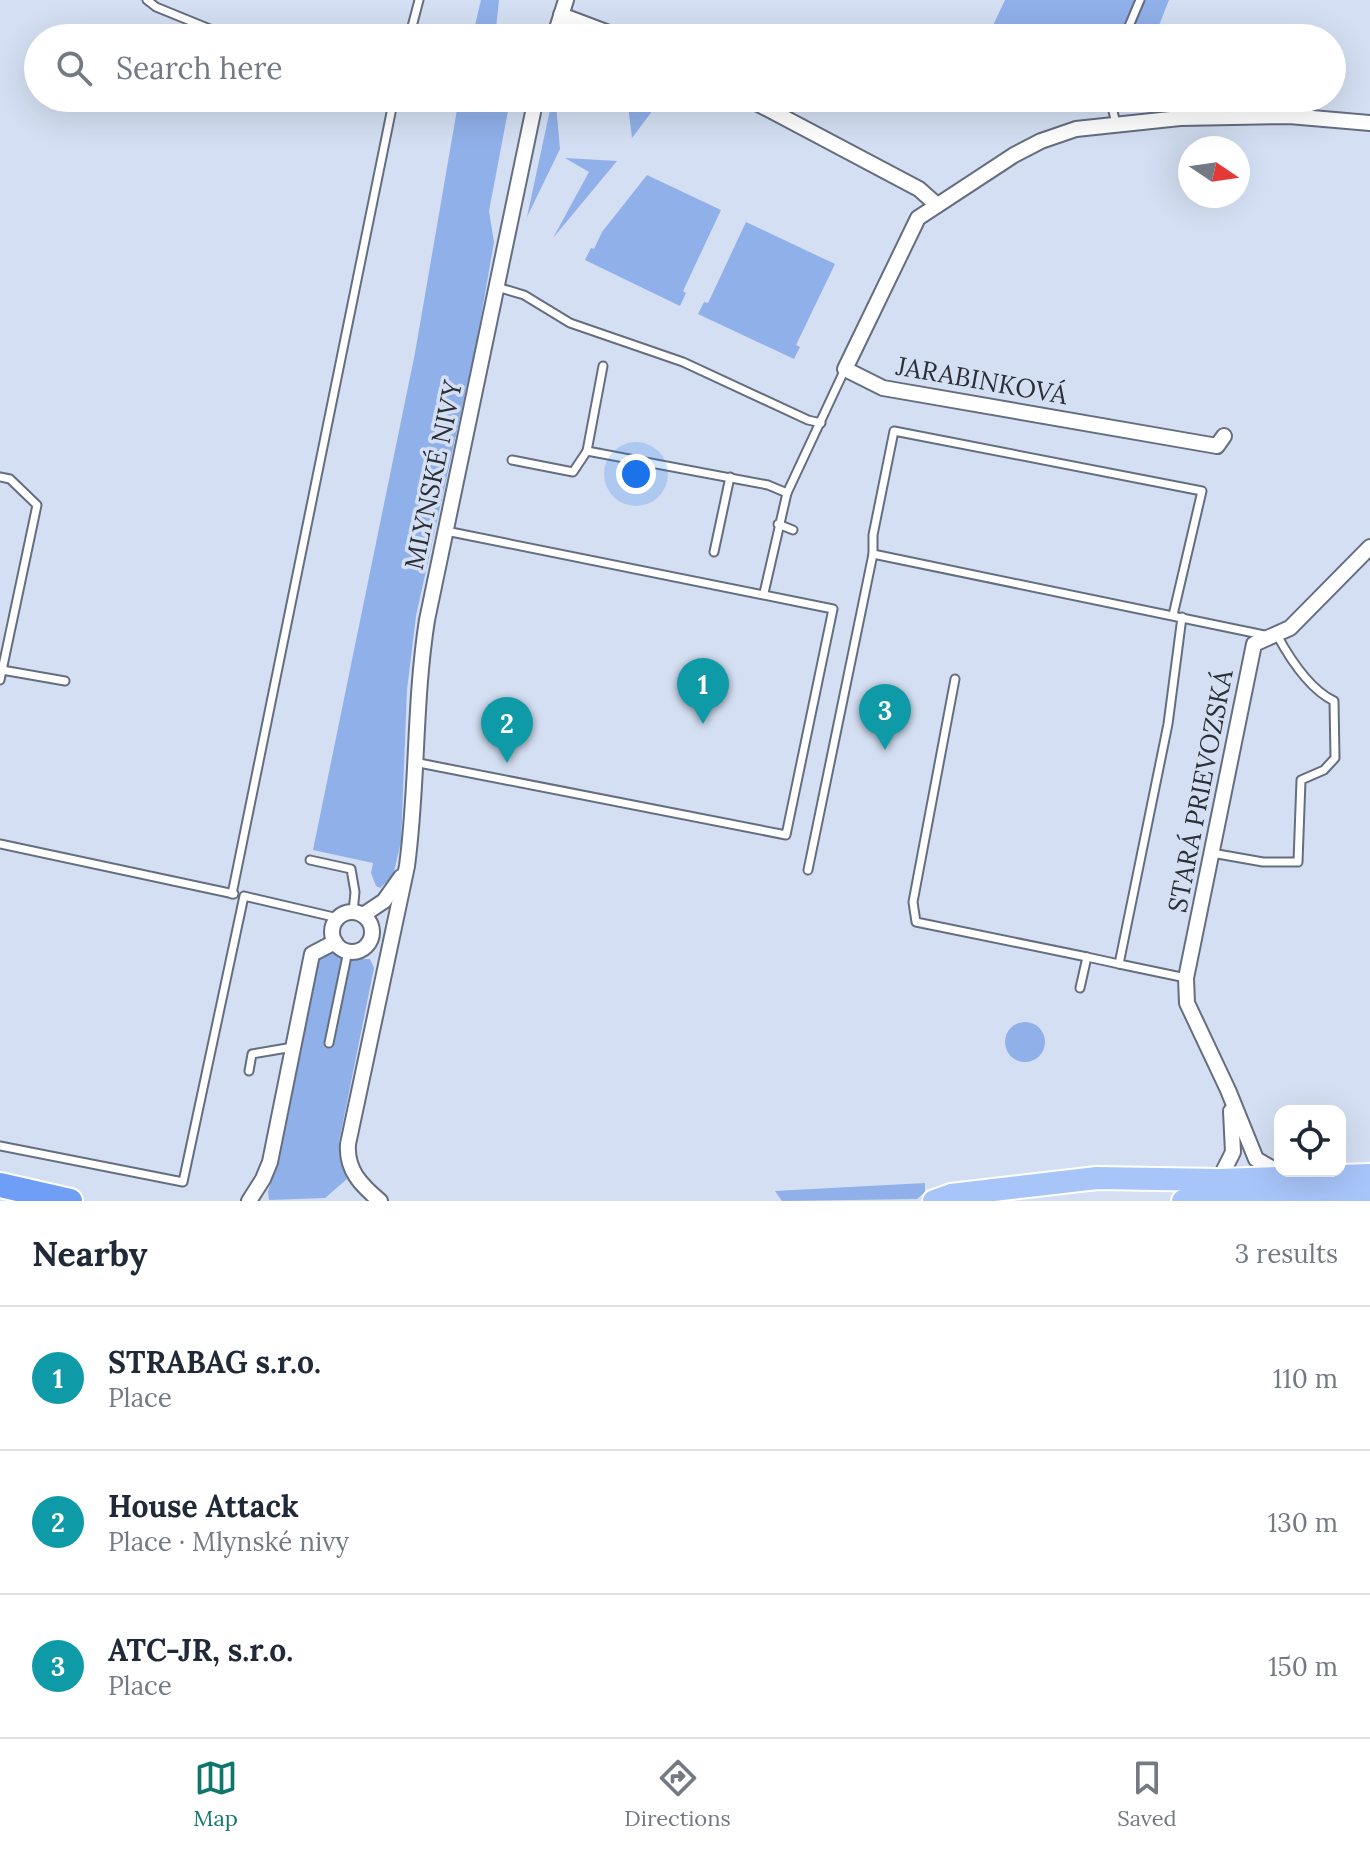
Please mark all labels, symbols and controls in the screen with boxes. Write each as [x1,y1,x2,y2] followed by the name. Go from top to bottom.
[24,24,1346,112] search box
[52,46,96,90] icon: search
[116,49,283,87] text: Search here
[1178,136,1250,208] north arrow
[893,349,1071,411] street label: JARABINKOVÁ
[397,377,469,572] street label: MLYNSKÉ NIVY
[616,454,656,494] your location
[677,658,729,724] pin: 1
[1160,666,1240,915] street label: STARÁ PRIEVOZSKÁ
[859,684,911,750] pin: 3
[481,697,533,763] pin: 2
[1274,1105,1346,1177] map controls
[1274,1105,1346,1177] button: locate
[32,1232,148,1275] text: Nearby
[1235,1237,1338,1270] text: 3 results
[108,1343,321,1381] text: STRABAG s.r.o.
[53,1362,63,1395] text: 1
[1273,1362,1338,1395] text: 110 m
[108,1381,172,1414] text: Place
[108,1487,299,1525] text: House Attack
[51,1506,65,1539] text: 2
[1268,1506,1338,1539] text: 130 m
[108,1525,349,1558] text: Place · Mlynské nivy
[108,1631,293,1669] text: ATC-JR, s.r.o.
[51,1650,65,1683] text: 3
[1268,1650,1338,1683] text: 150 m
[108,1669,172,1702] text: Place
[193,1756,238,1832] tab: Map
[624,1756,731,1832] tab: Directions
[1117,1756,1177,1832] tab: Saved

